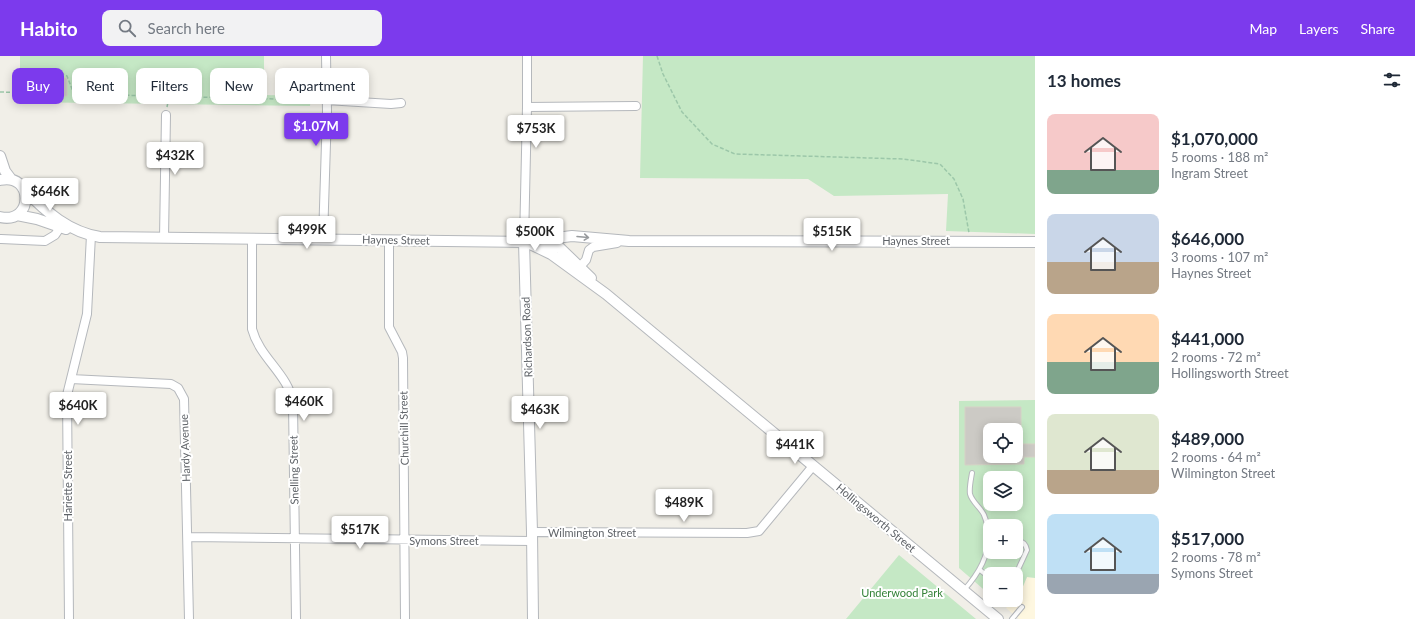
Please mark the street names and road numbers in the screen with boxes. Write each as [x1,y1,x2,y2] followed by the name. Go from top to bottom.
[362,232,430,247] street label: Haynes Street
[882,234,950,247] street label: Haynes Street
[519,297,534,378] street label: Richardson Road
[396,391,411,465] street label: Churchill Street
[177,414,192,482] street label: Hardy Avenue
[286,435,301,505] street label: Snelling Street
[61,450,74,522] street label: Hariette Street
[834,481,919,555] street label: Hollingsworth Street
[548,526,636,539] street label: Wilmington Street
[409,534,479,547] street label: Symons Street

